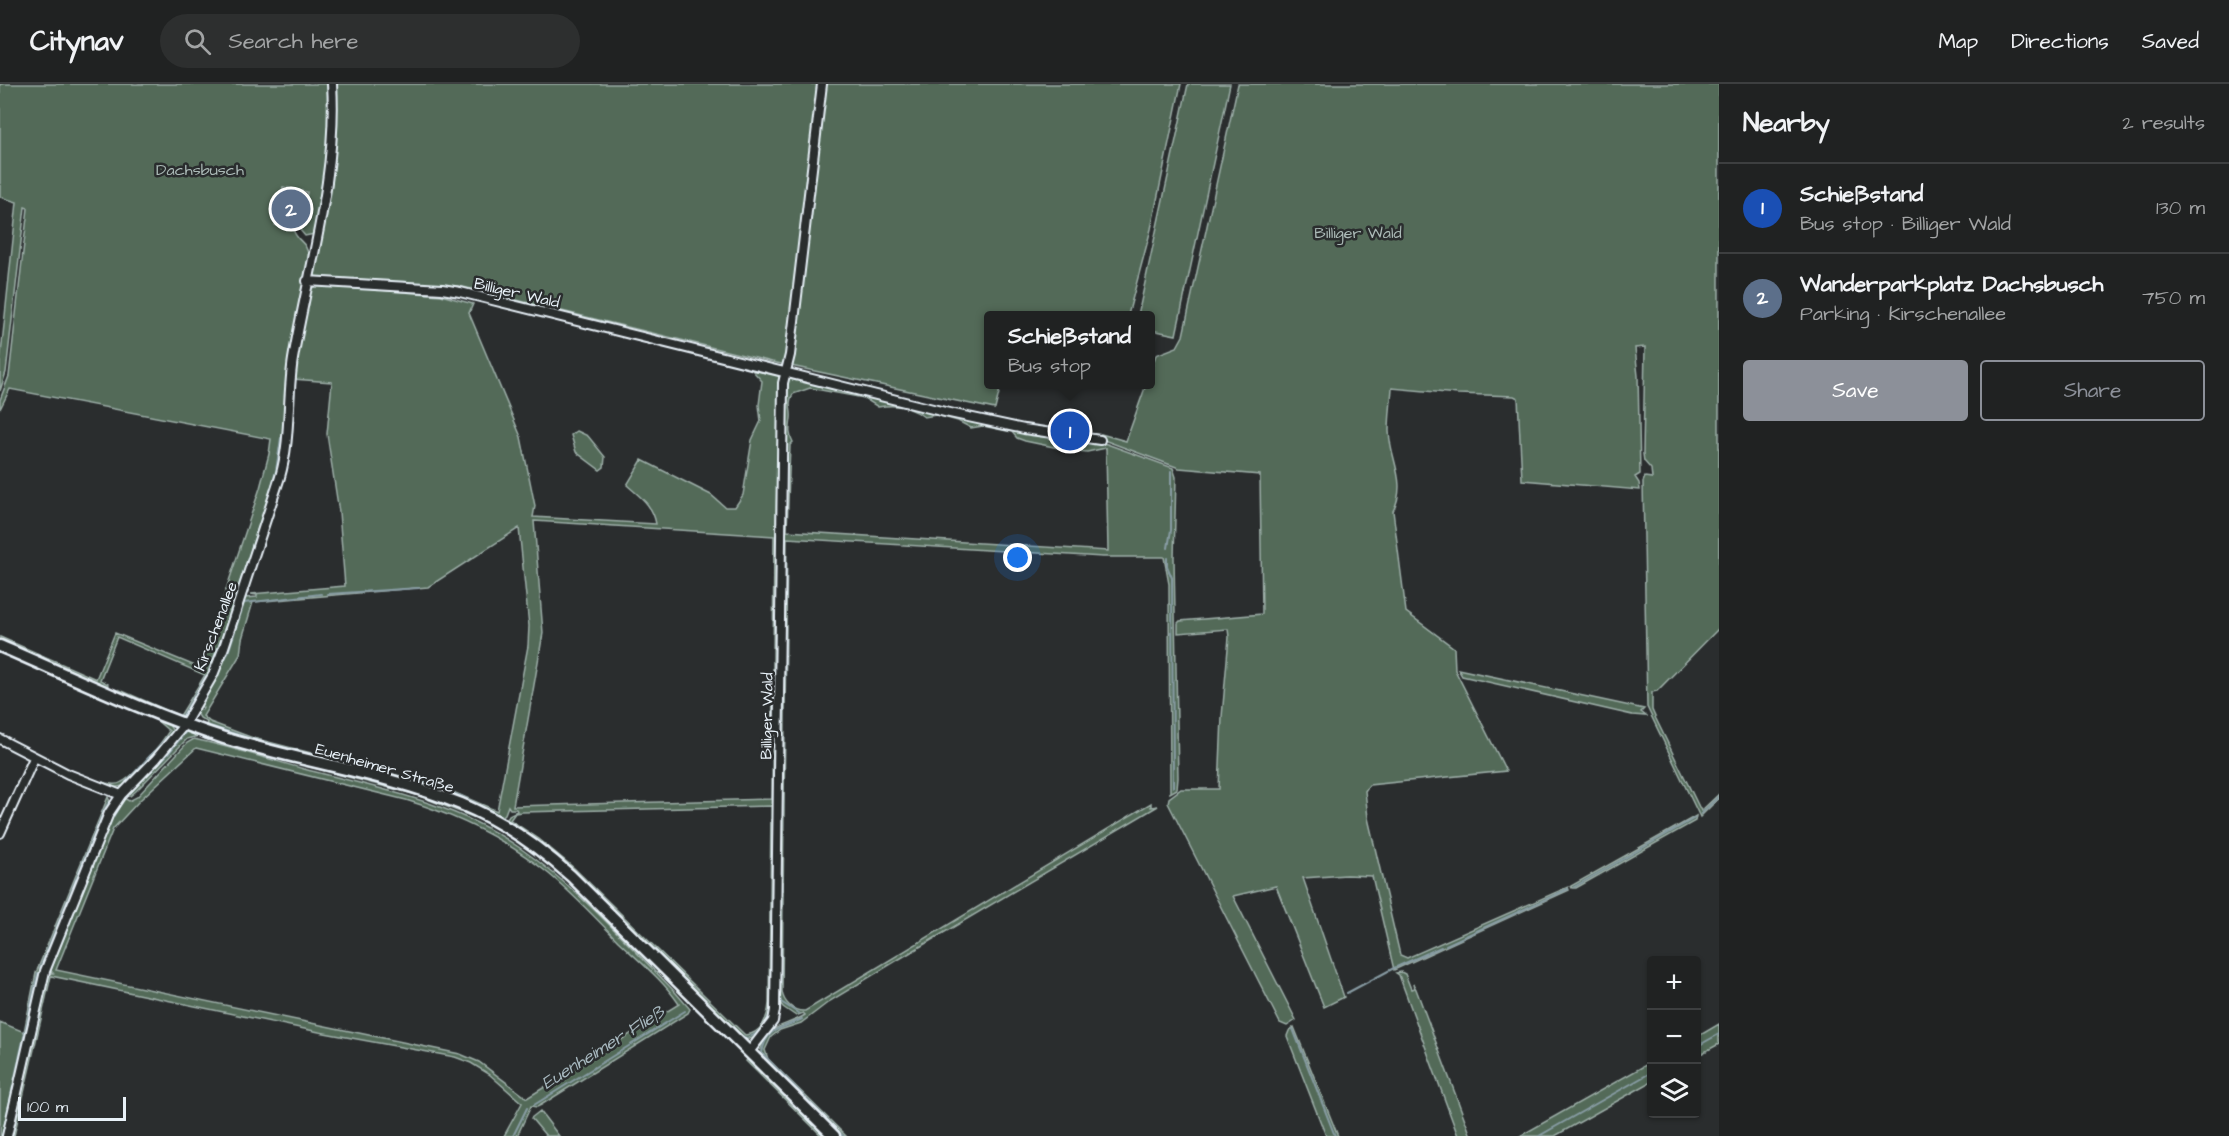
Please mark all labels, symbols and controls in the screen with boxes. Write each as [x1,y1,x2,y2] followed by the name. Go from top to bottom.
[160,14,580,68] search box
[30,22,124,61] text: Citynav
[181,25,214,58] icon: search
[229,26,358,57] text: Search here
[1938,27,1978,56] text: Map
[2011,27,2109,56] text: Directions
[2142,27,2199,56] text: Saved
[1743,105,1830,141] text: Nearby
[2122,109,2205,137] text: 2 results
[156,159,244,181] park label: Dachsbusch
[1800,179,1923,210] text: Schießstand
[272,186,310,232] pin: 2
[1761,194,1764,222] text: 1
[2156,194,2205,222] text: 130 m
[1800,210,2011,238] text: Bus stop · Billiger Wald
[1314,222,1402,245] park label: Billiger Wald
[1800,269,2104,300] text: Wanderparkplatz Dachsbusch
[472,272,562,314] street label: Billiger Wald
[1757,284,1768,312] text: 2
[2142,284,2205,312] text: 750 m
[1800,300,2006,328] text: Parking · Kirschenallee
[984,311,1155,389] popup
[1008,321,1131,352] text: Schießstand
[1008,352,1091,380] text: Bus stop
[1743,360,1968,421] button: Save
[1980,360,2205,421] button: Share
[1050,408,1090,454] pin: 1
[1003,543,1032,572] your location
[189,578,243,674] street label: Kirschenallee
[755,672,780,760] street label: Billiger Wald
[313,738,457,798] street label: Euenheimer Straße
[1647,956,1701,1118] map controls
[1647,956,1701,1010] button: +
[537,999,671,1095] water label: Euenheimer Fließ
[1647,1010,1701,1064] button: −
[1647,1064,1701,1118] button: layers
[18,1094,126,1122] scale bar
[27,1096,68,1118] text: 100 m

